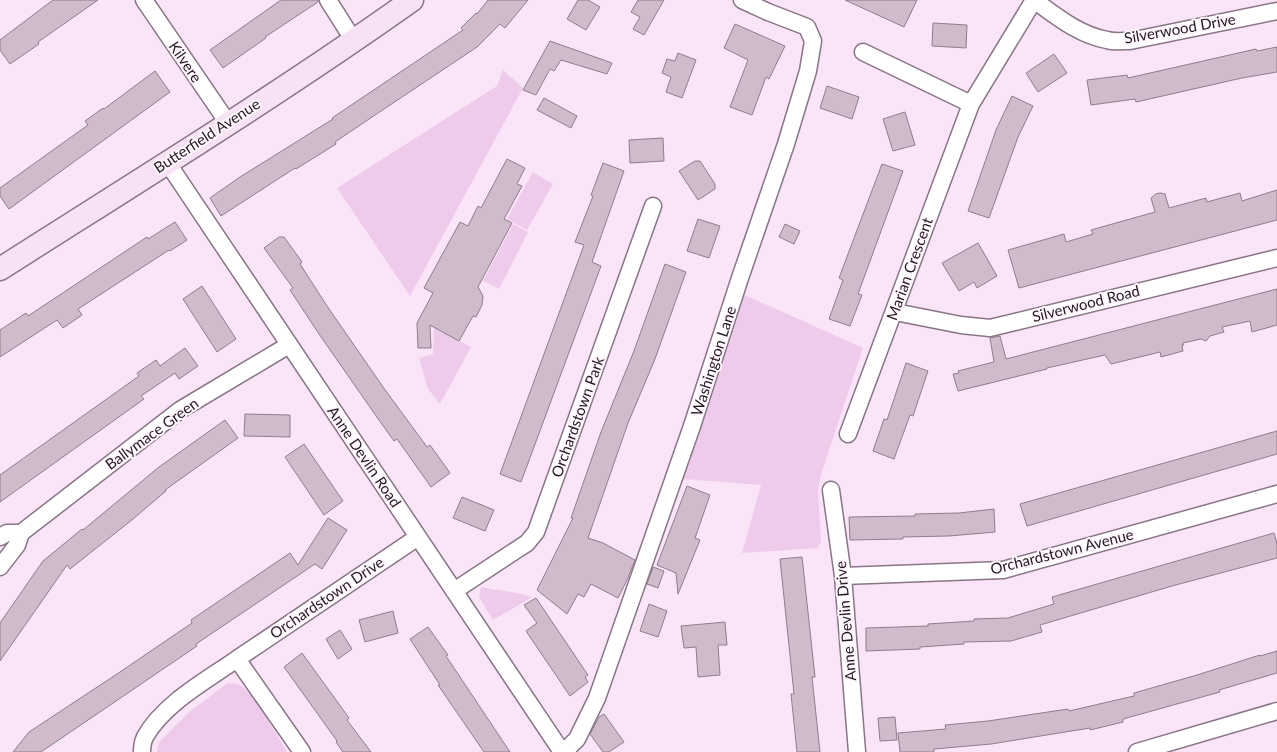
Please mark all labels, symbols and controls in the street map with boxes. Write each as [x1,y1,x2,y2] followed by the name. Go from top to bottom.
[1123,9,1237,47] street label: Silverwood Drive
[166,38,206,85] street label: Kilvere
[150,94,263,176] street label: Butterfield Avenue
[882,214,936,322] street label: Marian Crescent
[1030,281,1141,325] street label: Silverwood Road
[687,303,739,418] street label: Washington Lane
[547,354,607,479] street label: Orchardstown Park
[101,393,201,473] street label: Ballymace Green
[324,402,405,510] street label: Anne Devlin Road
[988,525,1135,578] street label: Orchardstown Avenue
[266,552,387,642] street label: Orchardstown Drive
[831,560,859,682] street label: Anne Devlin Drive

